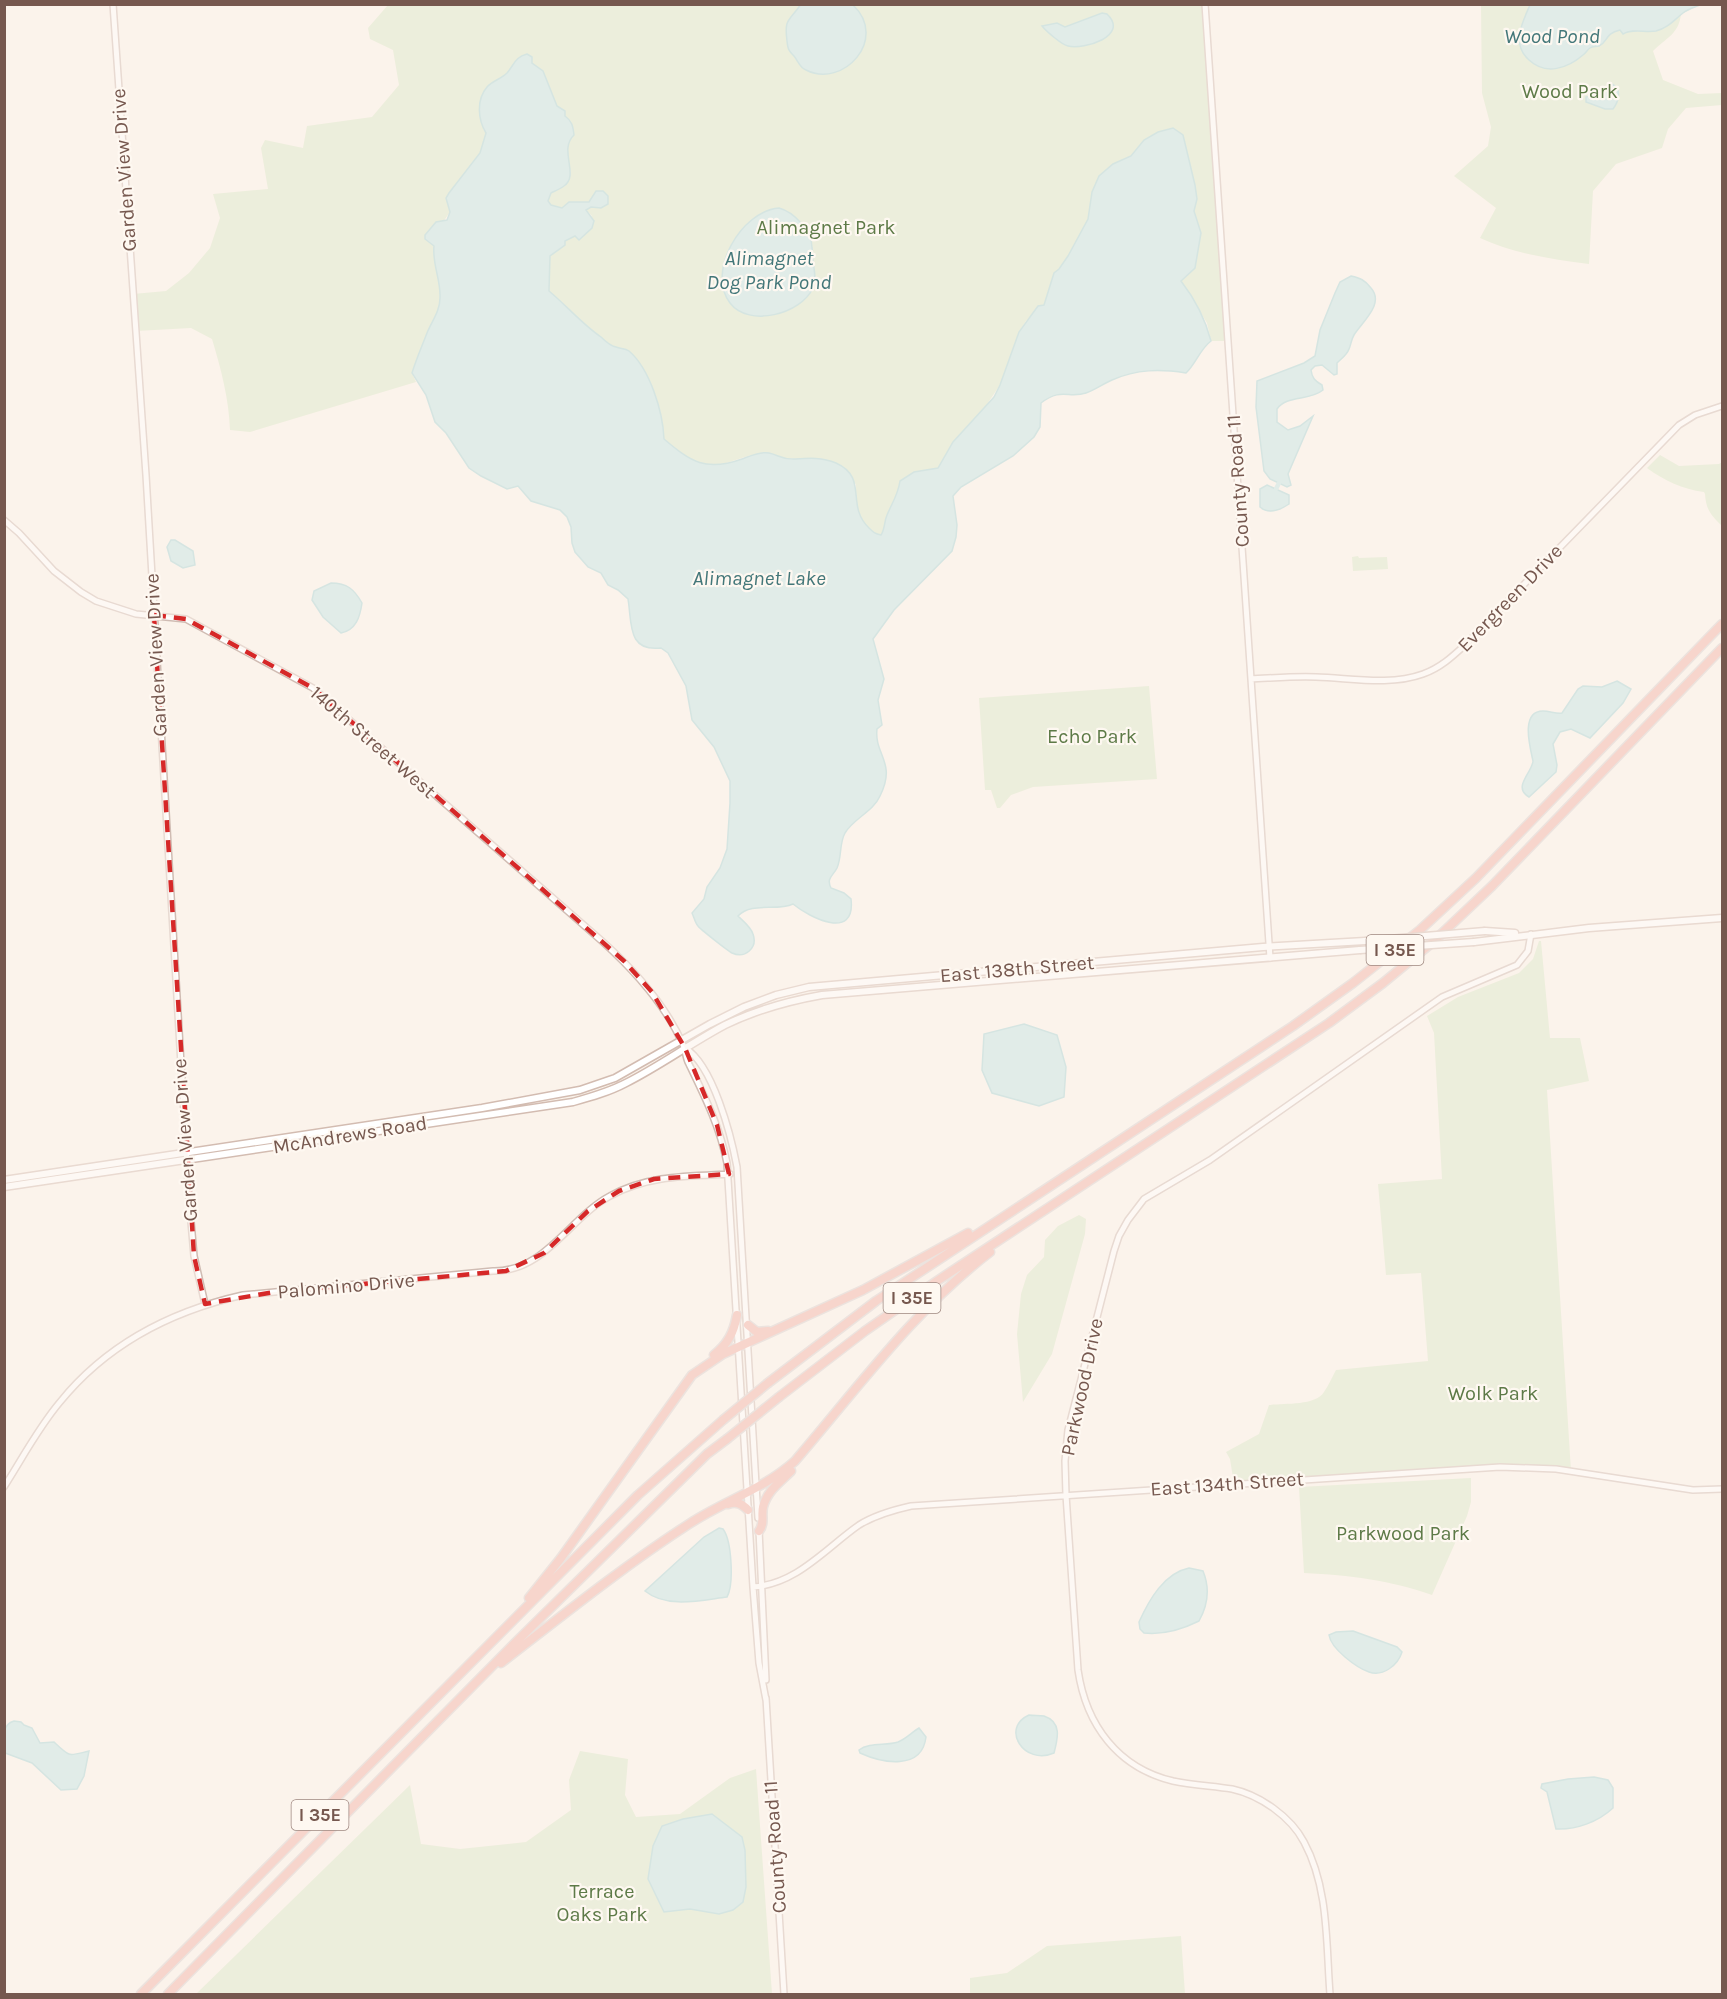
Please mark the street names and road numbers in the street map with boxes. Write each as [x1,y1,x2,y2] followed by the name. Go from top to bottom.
[107,88,141,252] street label: Garden View Drive
[1222,414,1254,548] street label: County Road 11
[1453,539,1567,657] street label: Evergreen Drive
[140,573,172,737] street label: Garden View Drive
[305,681,441,803] street label: 140th Street West
[1366,935,1424,965] road number: I 35E
[939,951,1096,987] street label: East 138th Street
[168,1058,202,1222] street label: Garden View Drive
[271,1111,429,1159] street label: McAndrews Road
[276,1269,416,1303] street label: Palomino Drive
[884,1283,940,1313] road number: I 35E
[1056,1316,1108,1458] street label: Parkwood Drive
[1149,1467,1305,1501] street label: East 134th Street
[759,1780,791,1914] street label: County Road 11
[292,1800,348,1830] road number: I 35E

